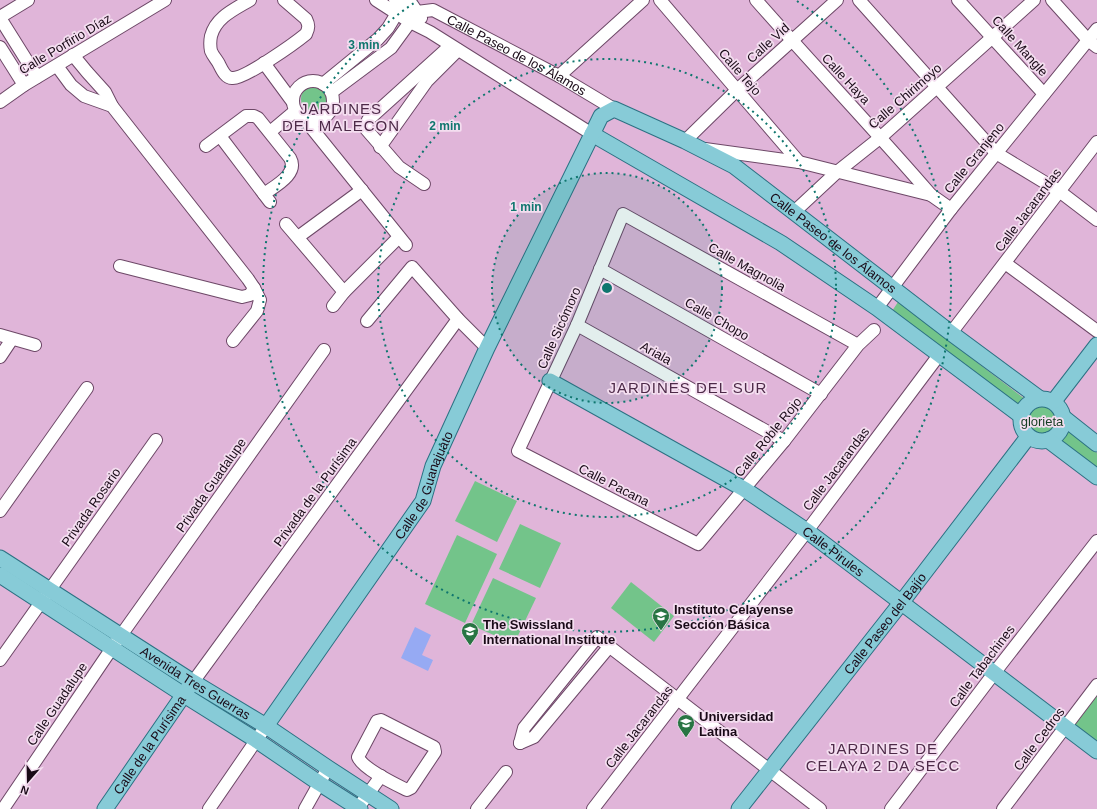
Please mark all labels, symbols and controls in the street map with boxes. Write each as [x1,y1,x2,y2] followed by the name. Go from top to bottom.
[16,11,114,77] street label: Calle Porfirio Díaz
[445,11,589,98] street label: Calle Paseo de los Álamos
[989,13,1051,79] street label: Calle Mangle
[744,20,792,66] street label: Calle Vid
[348,38,380,52] text: 3 min
[716,46,764,98] street label: Calle Tejo
[819,51,874,108] street label: Calle Haya
[865,60,945,132] street label: Calle Chirimoyo
[282,100,400,134] district label: JARDINES DEL MALECON
[429,119,461,133] text: 2 min
[941,120,1007,196] street label: Calle Granjeno
[992,165,1065,255] street label: Calle Jacarandas
[767,189,900,296] street label: Calle Paseo de los Álamos
[510,200,542,214] text: 1 min
[706,240,789,295] street label: Calle Magnolia
[600,281,614,295] centre of rings
[534,285,584,371] street label: Calle Sicómoro
[682,295,752,343] street label: Calle Chopo
[638,338,675,368] street label: Ariala
[609,379,767,396] district label: JARDINES DEL SUR
[731,394,805,480] street label: Calle Roble Rojo
[1021,414,1064,429] park label: glorieta
[800,424,873,514] street label: Calle Jacarandas
[391,429,455,542] street label: Calle de Guanajuato
[270,434,360,549] street label: Privada de la Purísima
[173,435,249,535] street label: Privada Guadalupe
[576,461,653,510] street label: Calle Pacana
[58,465,124,549] street label: Privada Rosario
[800,523,868,579] street label: Calle Pirules
[841,570,929,677] street label: Calle Paseo del Bajío
[674,602,793,632] place label: Instituto Celayense Sección Básica
[651,606,671,631] school or university icon: Instituto Celayense Sección Básica
[483,617,615,647] place label: The Swissland International Institute
[460,621,480,646] school or university icon: The Swissland International Institute
[946,622,1018,710] street label: Calle Tabachines
[138,643,254,723] street label: Avenida Tres Guerras
[24,660,90,748] street label: Calle Guadalupe
[602,682,676,771] street label: Calle Jacarandas
[110,692,189,797] street label: Calle de la Purísima
[1010,704,1068,774] street label: Calle Cedros
[699,709,773,739] place label: Universidad Latina
[676,713,696,738] school or university icon: Universidad Latina
[806,740,960,774] district label: JARDINES DE CELAYA 2 DA SECC
[8,761,48,801] north arrow
[19,783,30,797] text: N

